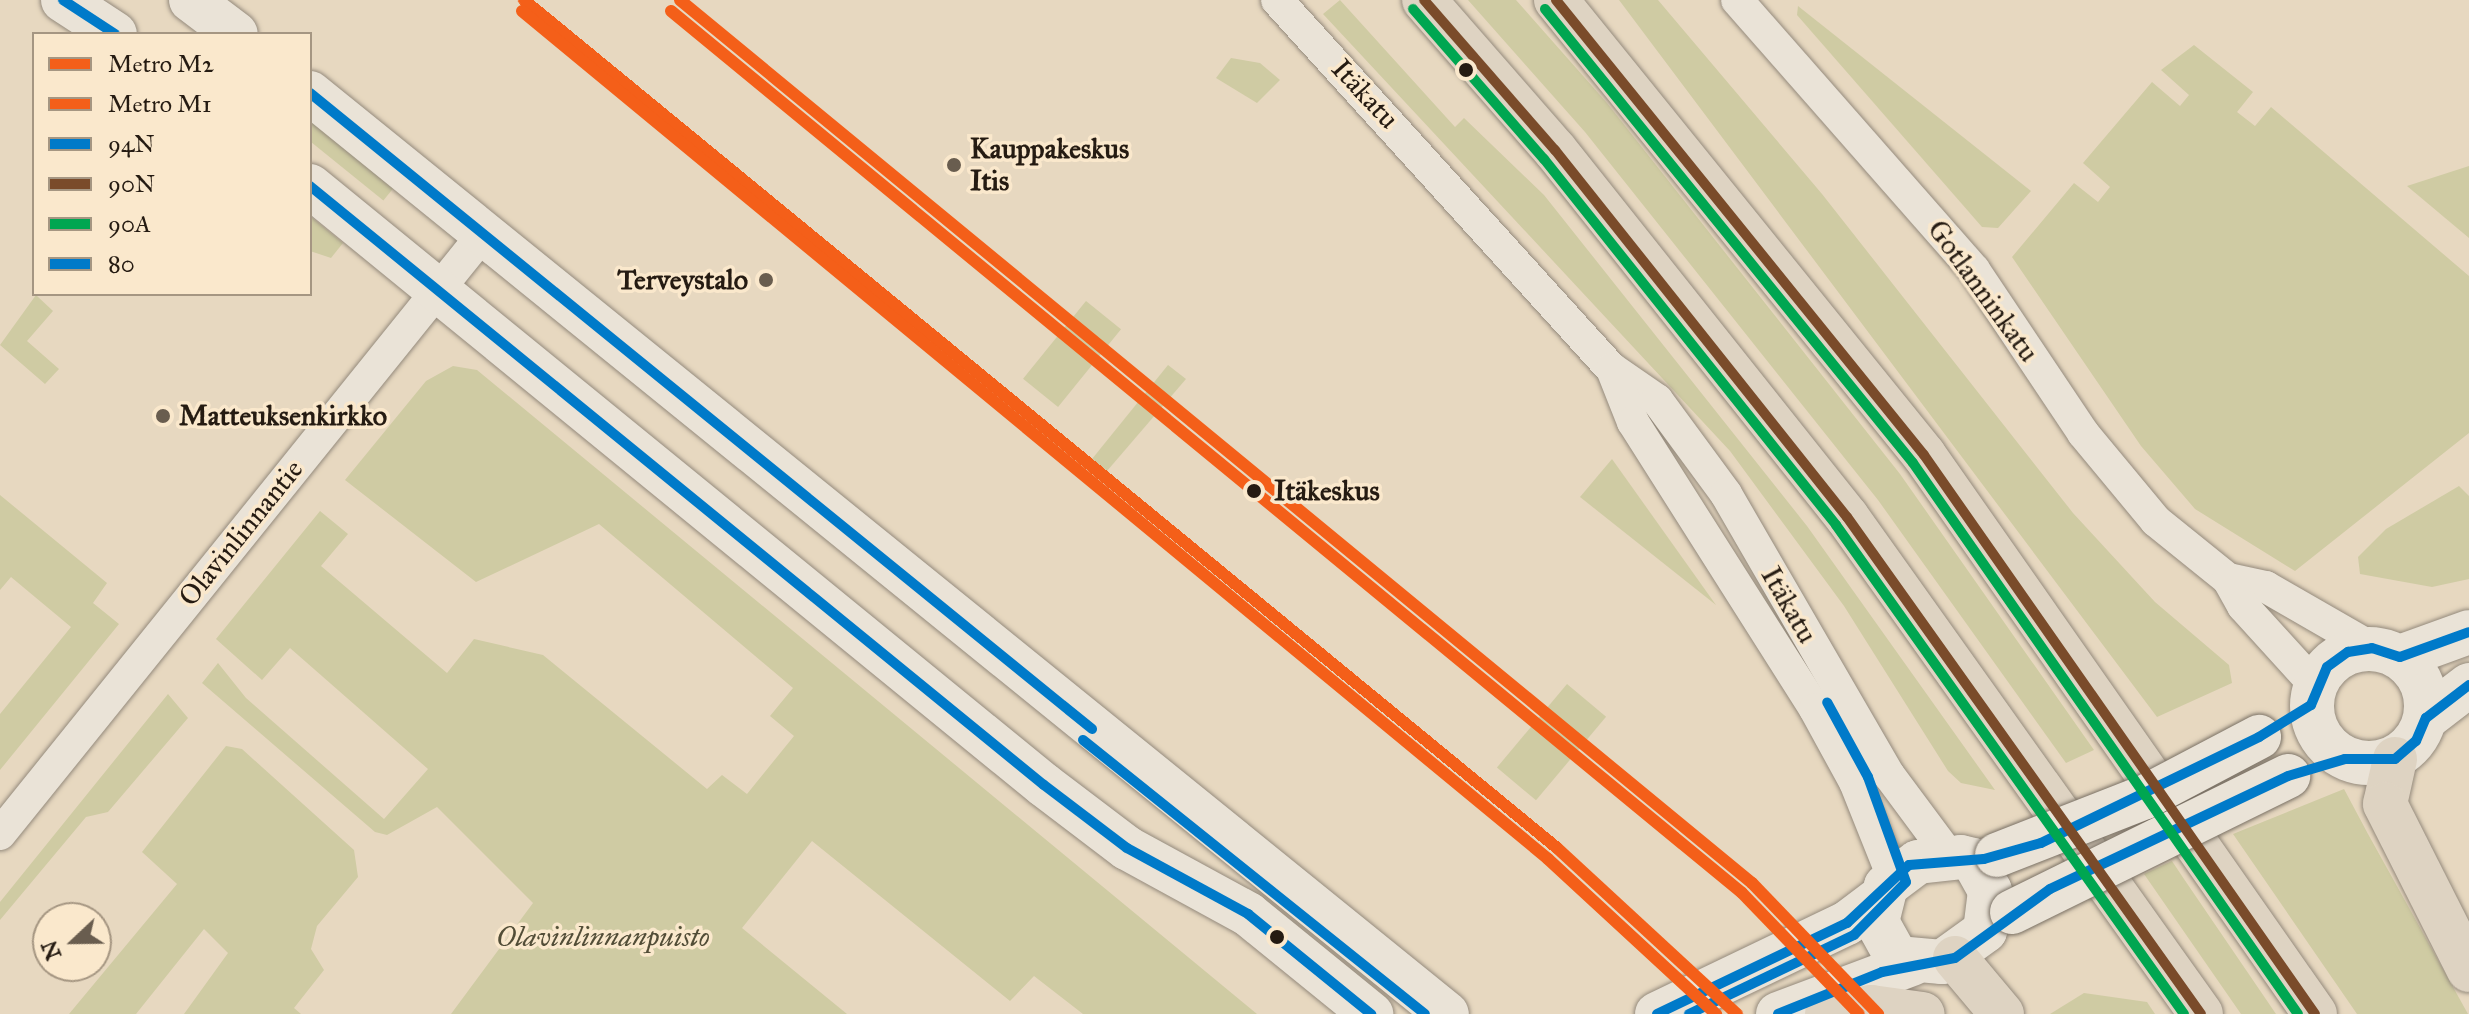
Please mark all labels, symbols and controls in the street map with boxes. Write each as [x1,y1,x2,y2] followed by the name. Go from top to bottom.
[32,32,312,296] legend
[108,49,214,79] text: Metro M2
[1324,52,1406,136] street label: Itäkatu
[1458,62,1474,78] unlabelled marker
[108,89,212,119] text: Metro M1
[108,129,155,159] text: 94N
[970,132,1129,198] place label: Kauppakeskus Itis
[945,156,963,174] marker: Kauppakeskus Itis
[108,169,155,199] text: 90N
[108,209,151,239] text: 90A
[1920,214,2046,368] street label: Gotlanninkatu
[108,249,135,279] text: 80
[617,263,748,297] place label: Terveystalo
[755,269,777,291] marker: Terveystalo
[179,399,387,433] place label: Matteuksenkirkko
[154,407,172,425] marker: Matteuksenkirkko
[172,453,310,613] street label: Olavinlinnantie
[1274,474,1380,508] place label: Itäkeskus
[1241,478,1267,504] marker: Itäkeskus
[1754,561,1824,649] street label: Itäkatu
[32,902,112,982] north arrow
[496,920,710,954] park label: Olavinlinnanpuisto
[1269,929,1285,945] unlabelled marker
[35,937,67,964] text: N

